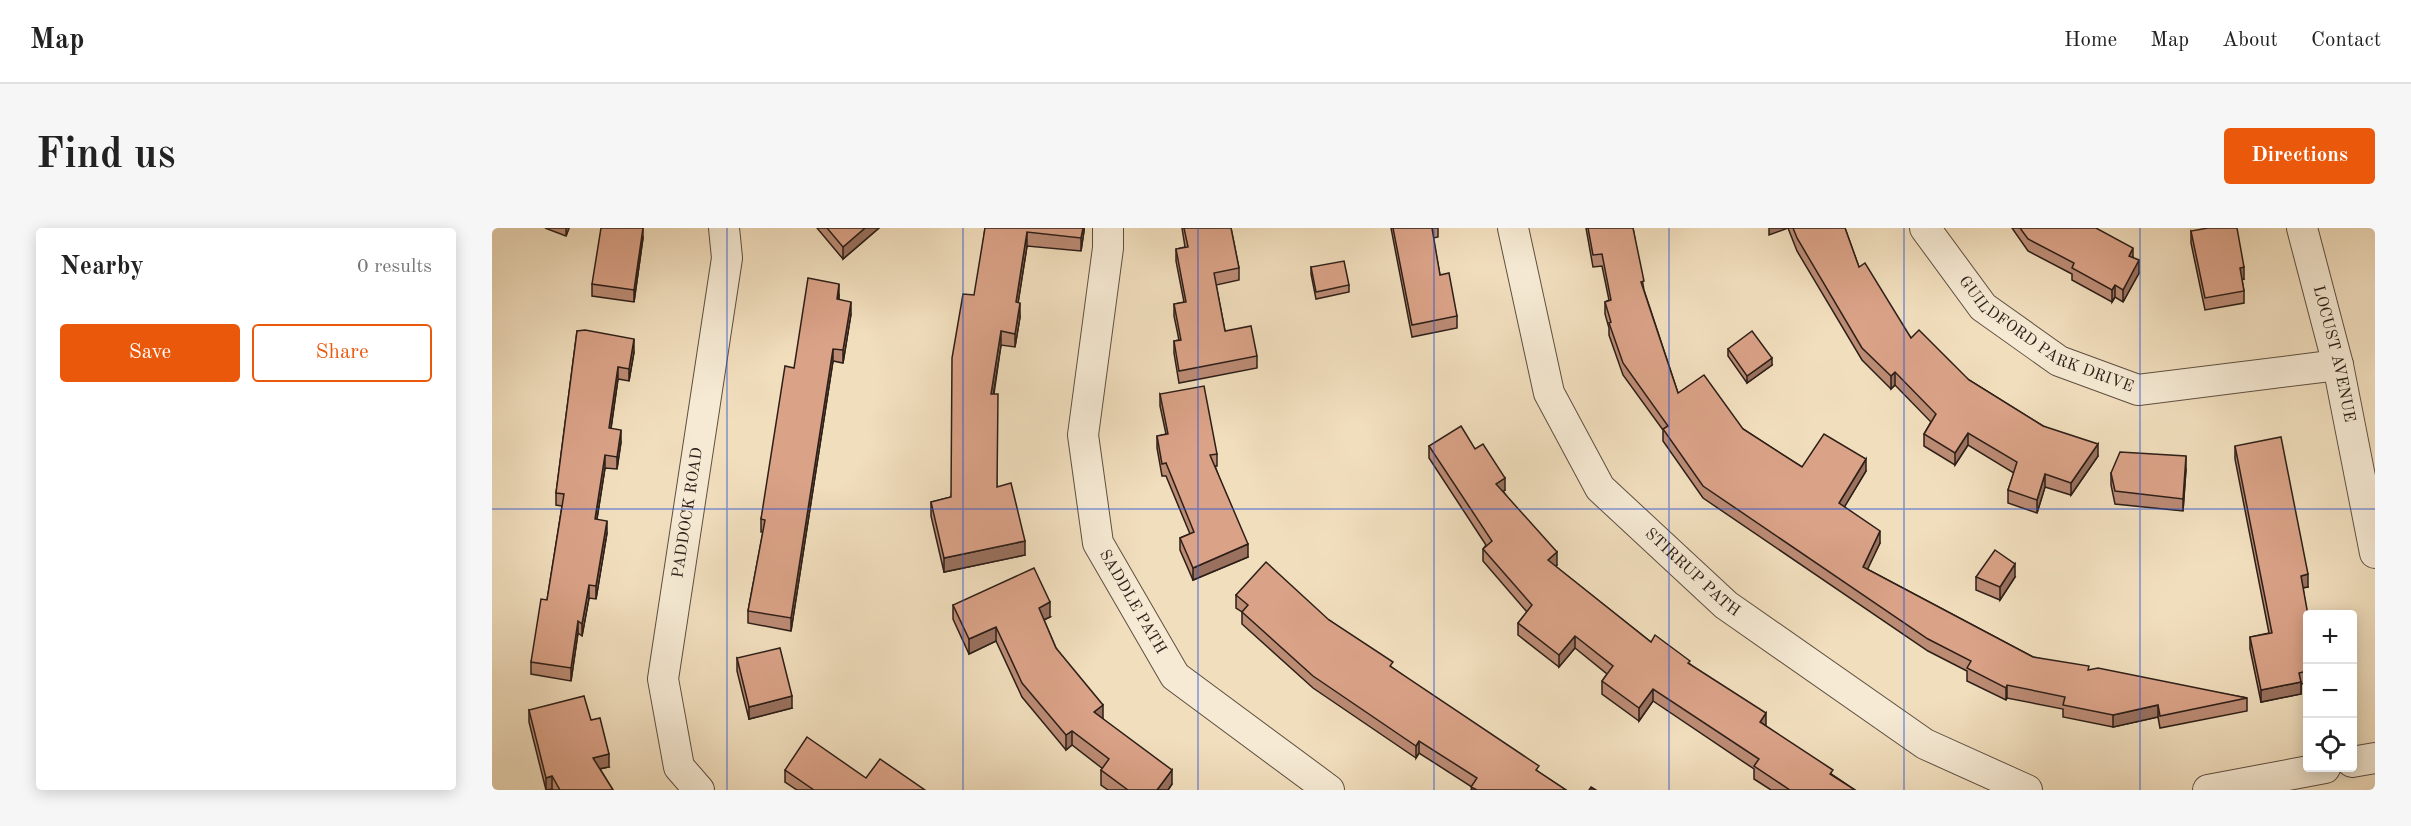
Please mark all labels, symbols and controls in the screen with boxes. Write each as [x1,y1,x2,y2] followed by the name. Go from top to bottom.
[30,27,84,55] text: Map
[2064,30,2117,51] text: Home
[2150,30,2189,51] text: Map
[2222,30,2278,51] text: About
[2311,30,2381,51] text: Contact
[2224,128,2375,184] button: Directions
[36,135,175,177] text: Find us
[60,254,144,280] text: Nearby
[357,257,432,277] text: 0 results
[1955,273,2136,396] street label: GUILDFORD PARK DRIVE
[2310,284,2357,424] street label: LOCUST AVENUE
[60,324,240,382] button: Save
[252,324,432,382] button: Share
[670,446,706,579] street label: PADDOCK ROAD
[1641,526,1743,620] street label: STIRRUP PATH
[1096,547,1169,657] street label: SADDLE PATH
[2303,610,2357,772] map controls
[2303,610,2357,664] button: +
[2303,664,2357,718] button: −
[2303,718,2357,772] button: locate

